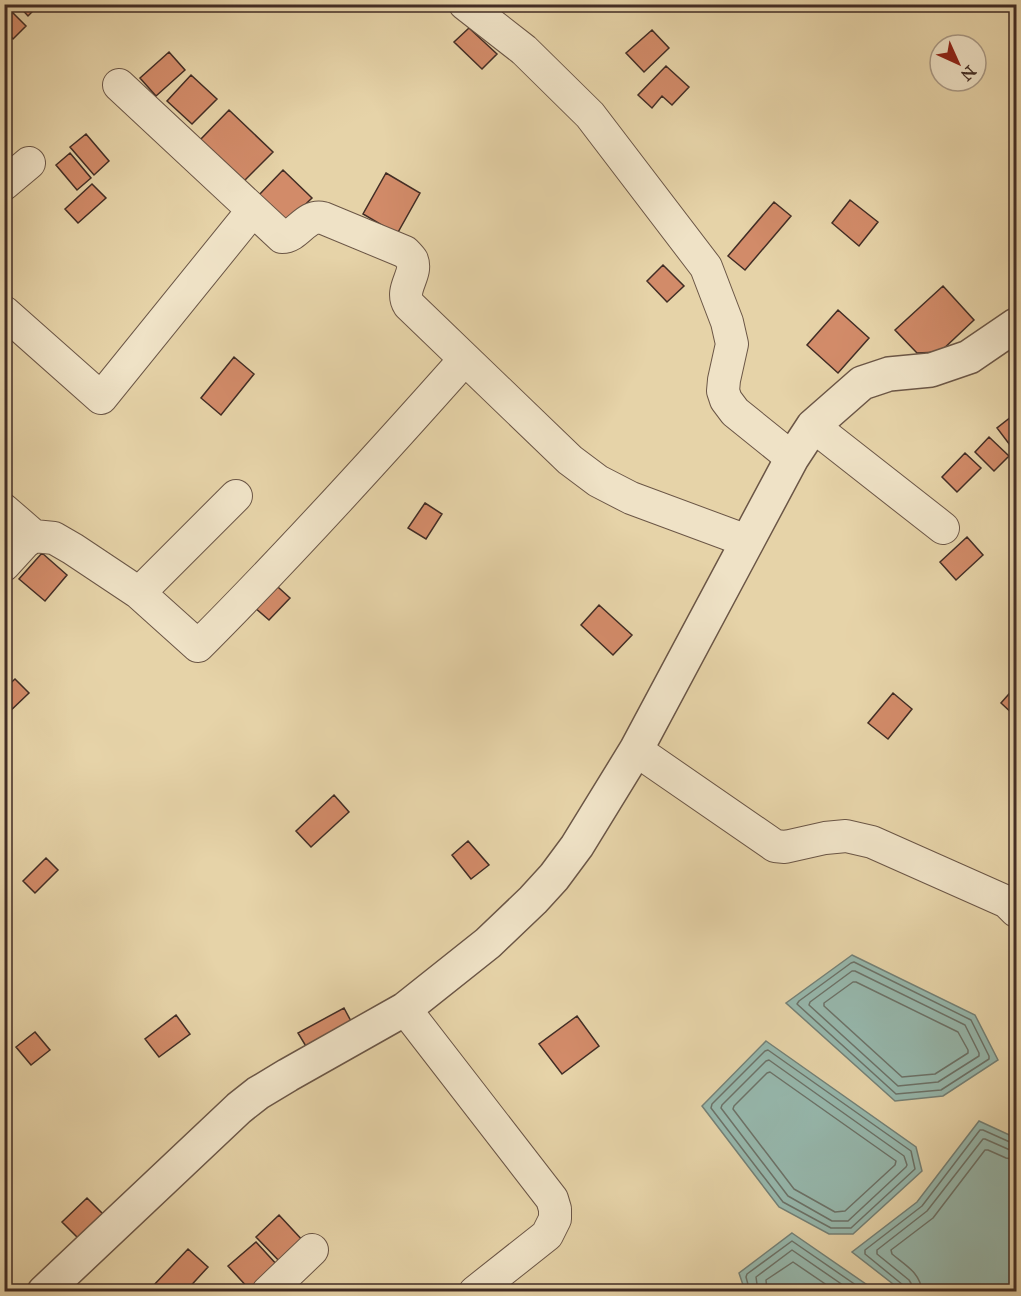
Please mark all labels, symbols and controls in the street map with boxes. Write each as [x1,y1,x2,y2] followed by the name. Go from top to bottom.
[928,33,988,93] north arrow
[956,62,980,85] text: N

